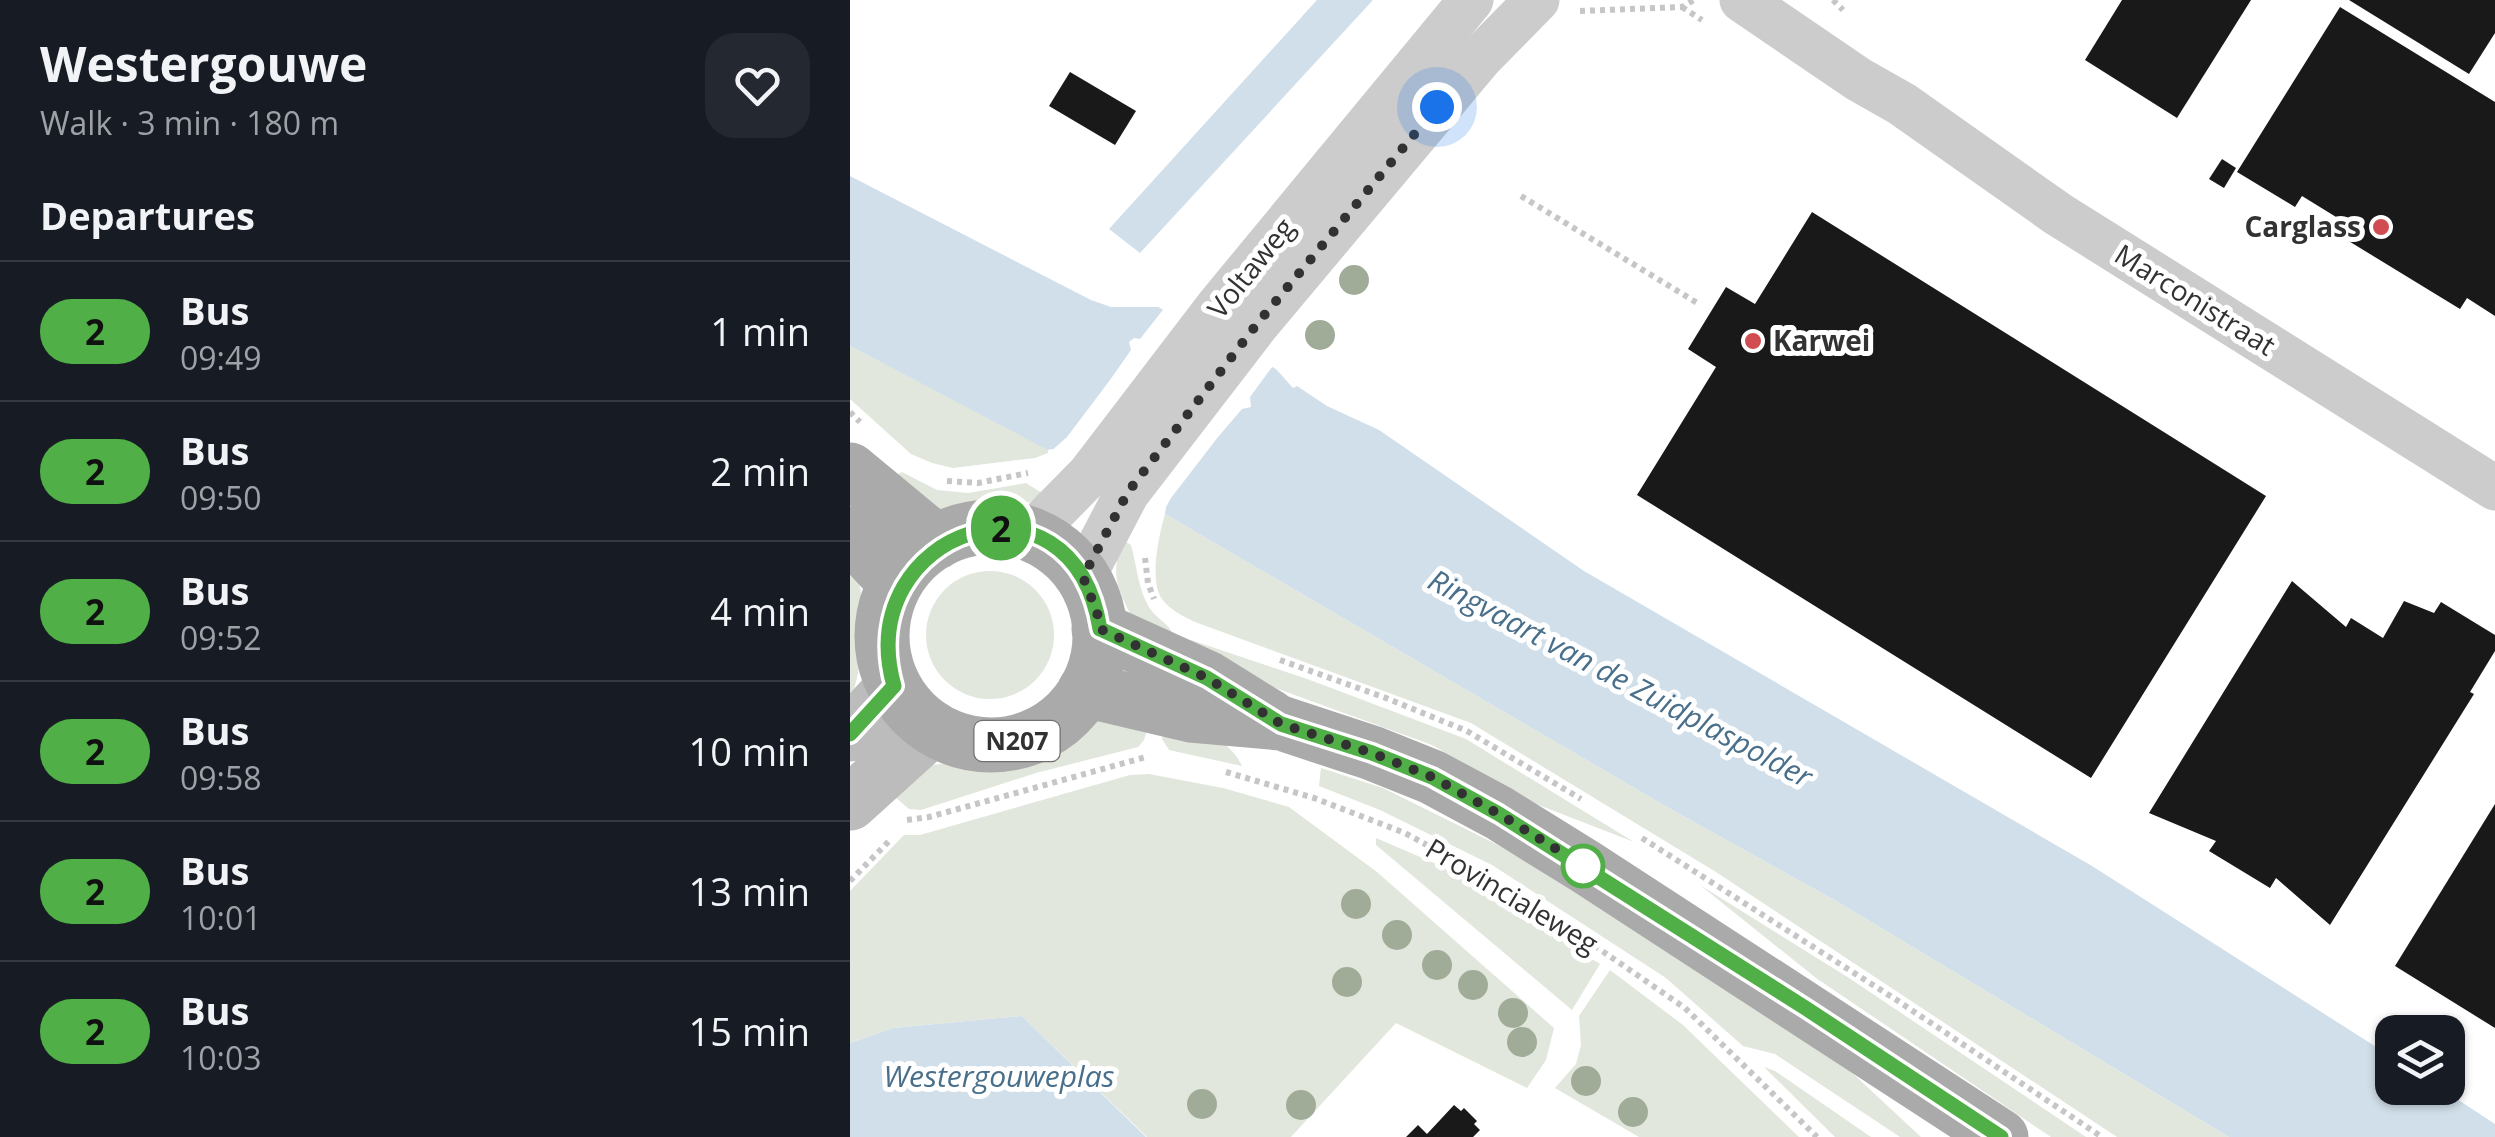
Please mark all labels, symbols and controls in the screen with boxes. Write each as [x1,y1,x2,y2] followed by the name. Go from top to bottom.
[40,31,367,96] text: Westergouwe
[705,33,810,138] button: heart
[1412,82,1462,132] your location
[40,101,339,144] text: Walk · 3 min · 180 m
[40,189,255,241] text: Departures
[2244,207,2361,245] place label: Carglass
[1198,209,1302,325] street label: Voltaweg
[2370,216,2392,238] marker: Carglass
[2108,235,2283,364] street label: Marconistraat
[180,284,249,336] text: Bus
[710,305,810,357] text: 1 min
[85,308,105,355] text: 2
[1773,321,1870,359] place label: Karwei
[1742,330,1764,352] marker: Karwei
[180,336,262,379] text: 09:49
[180,424,249,476] text: Bus
[710,445,810,497] text: 2 min
[85,448,105,495] text: 2
[180,476,262,519] text: 09:50
[968,496,1034,560] line badge: 2
[991,505,1011,552] text: 2
[1421,559,1821,797] water label: Ringvaart van de Zuidplaspolder
[180,564,249,616] text: Bus
[710,585,810,637] text: 4 min
[85,588,105,635] text: 2
[180,616,262,659] text: 09:52
[180,704,249,756] text: Bus
[974,721,1060,761] road number: N207
[689,725,810,777] text: 10 min
[85,728,105,775] text: 2
[180,756,262,799] text: 09:58
[1419,829,1606,962] street label: Provincialeweg
[180,844,249,896] text: Bus
[1562,845,1604,887] unlabelled marker
[689,865,810,917] text: 13 min
[85,868,105,915] text: 2
[180,896,262,939] text: 10:01
[180,984,249,1036] text: Bus
[689,1005,810,1057] text: 15 min
[85,1008,105,1055] text: 2
[2375,1015,2465,1105] map controls
[2375,1015,2465,1105] button: layers
[180,1036,262,1079] text: 10:03
[883,1055,1115,1096] water label: Westergouweplas

